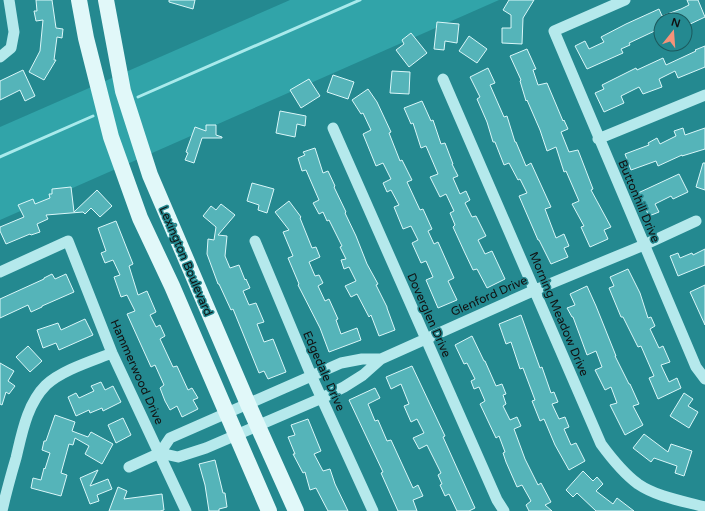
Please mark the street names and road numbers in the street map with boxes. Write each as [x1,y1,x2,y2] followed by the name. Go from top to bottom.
[615,158,663,245] street label: Buttonhill Drive
[157,204,215,318] street label: Lexington Boulevard
[526,250,592,378] street label: Morning Meadow Drive
[404,271,454,360] street label: Doverglen Drive
[449,273,530,319] street label: Glenford Drive
[108,317,167,427] street label: Hammerwood Drive
[300,329,348,413] street label: Edgedale Drive

